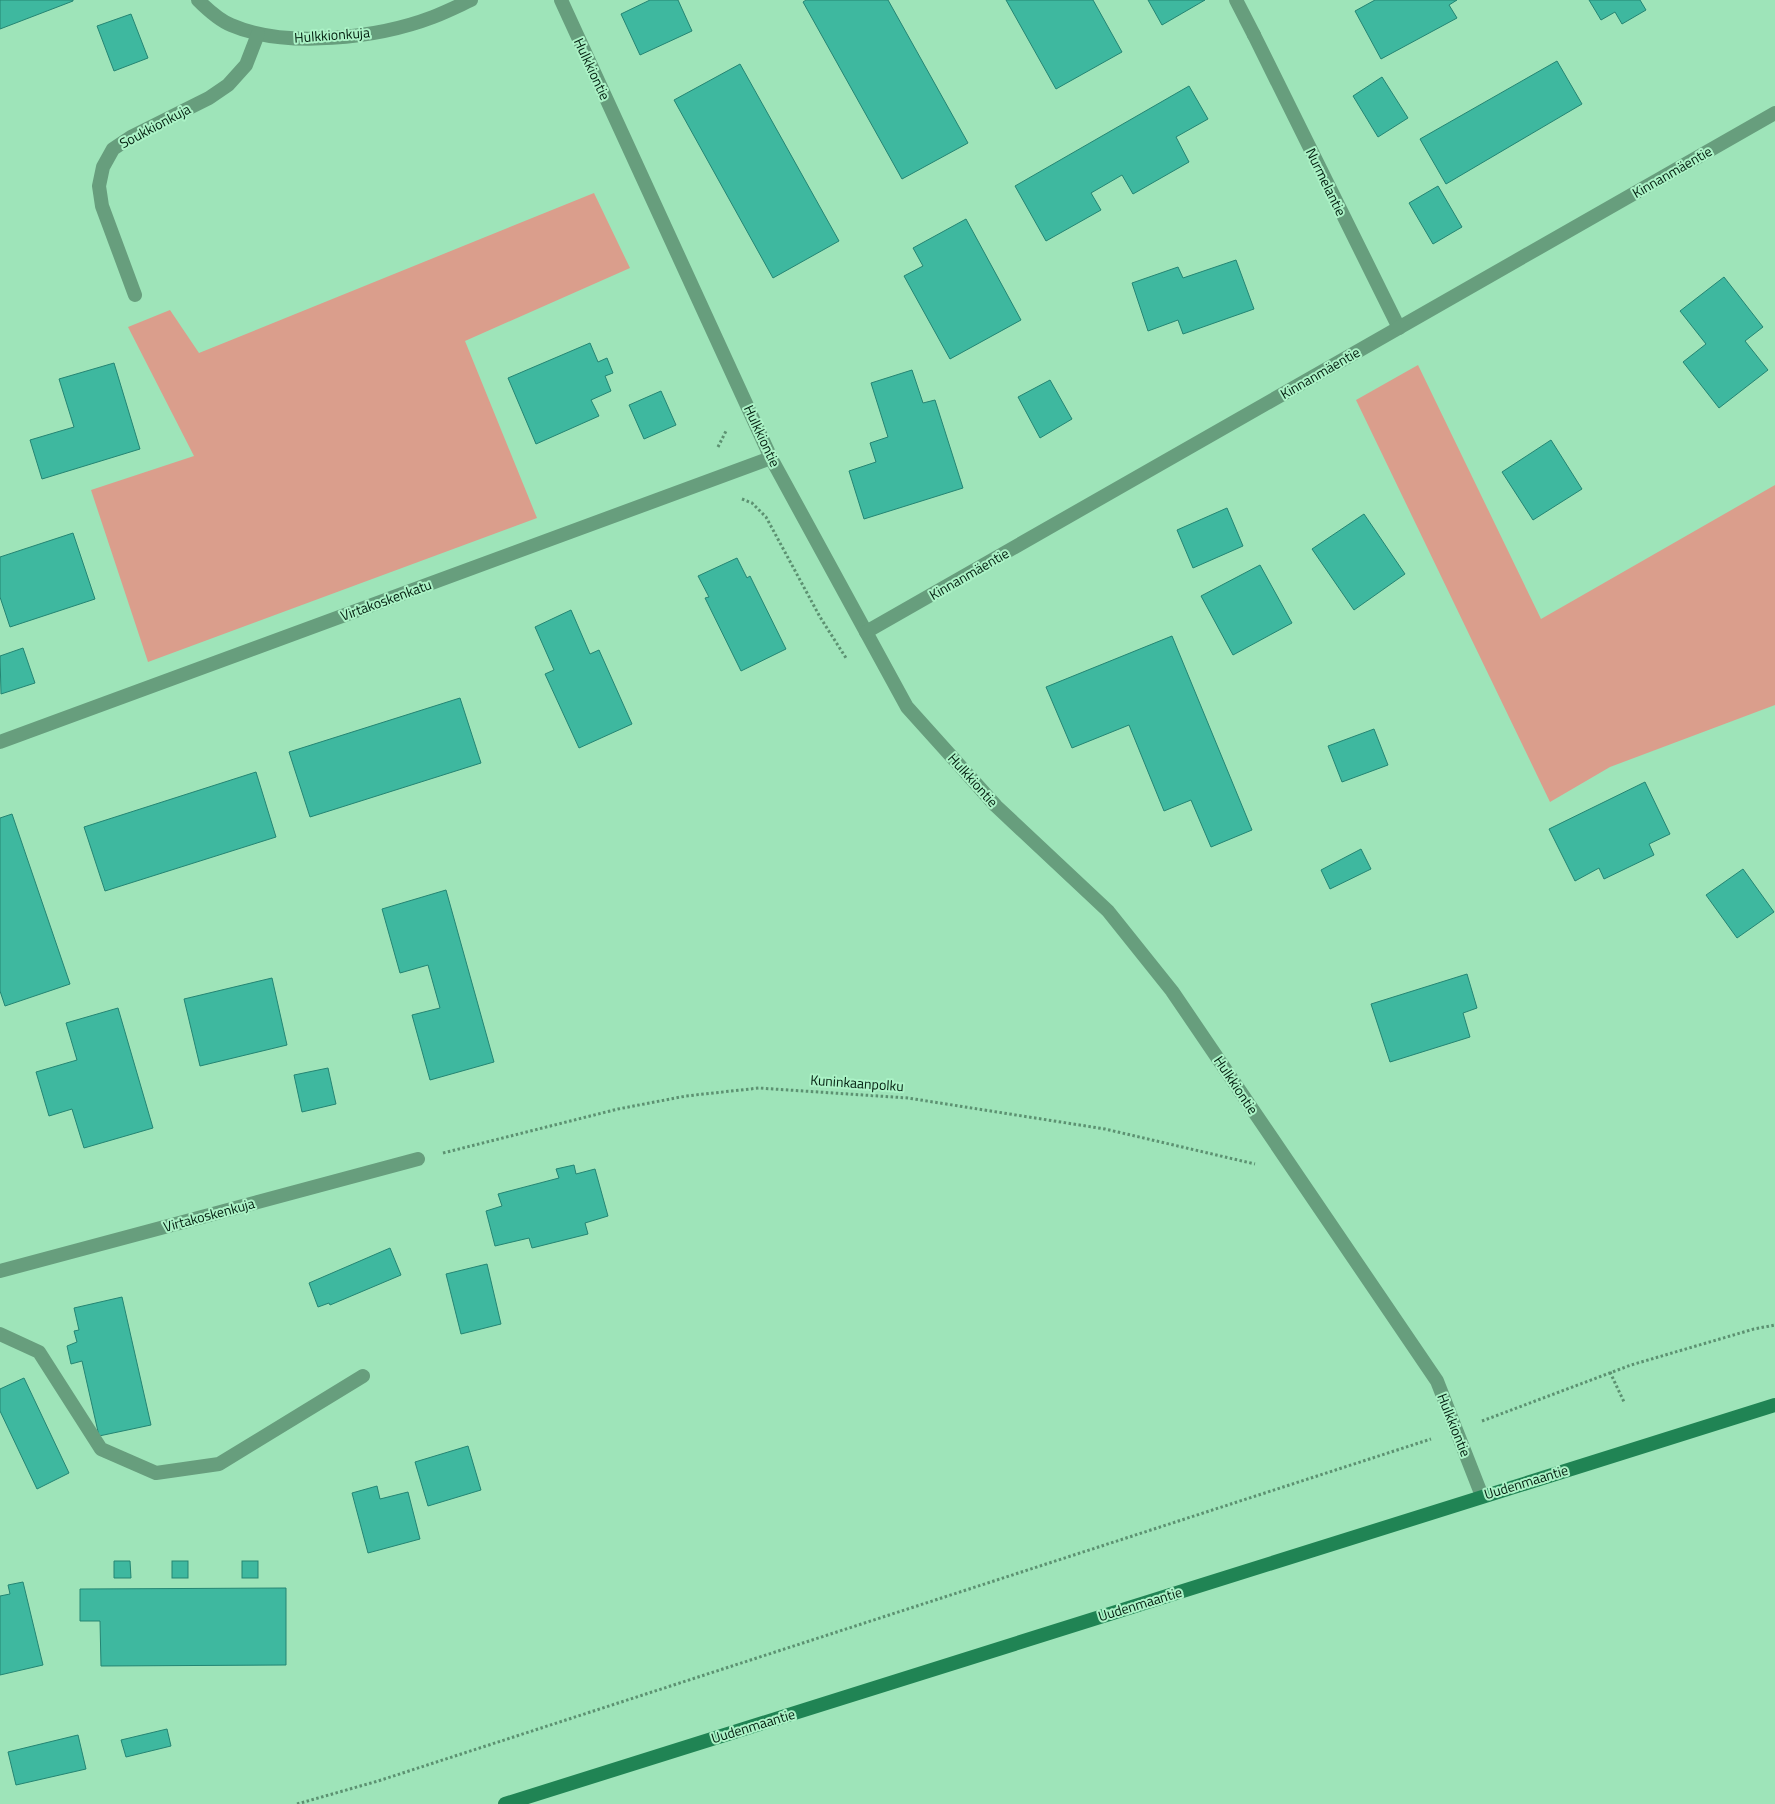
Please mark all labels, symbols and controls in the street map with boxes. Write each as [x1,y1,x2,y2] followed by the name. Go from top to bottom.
[293,21,370,48] street label: Hulkkionkuja
[569,34,616,103] street label: Hulkkiontie
[115,98,194,153] street label: Soukkionkuja
[1628,140,1716,203] street label: Kinnanmäentie
[1301,144,1352,219] street label: Nurmelantie
[1276,341,1364,404] street label: Kinnanmäentie
[739,401,786,470] street label: Hulkkiontie
[925,542,1013,605] street label: Kinnanmäentie
[337,573,434,626] street label: Virtakoskenkatu
[943,748,1003,811] street label: Hulkkiontie
[1209,1051,1264,1118] street label: Hulkkiontie
[810,1069,904,1096] street label: Kuninkaanpolku
[161,1192,257,1237] street label: Virtakoskenkuja
[1432,1390,1477,1460] street label: Hulkkiontie
[1481,1459,1570,1504] street label: Uudenmaantie
[1095,1581,1184,1626] street label: Uudenmaantie
[708,1703,797,1748] street label: Uudenmaantie

